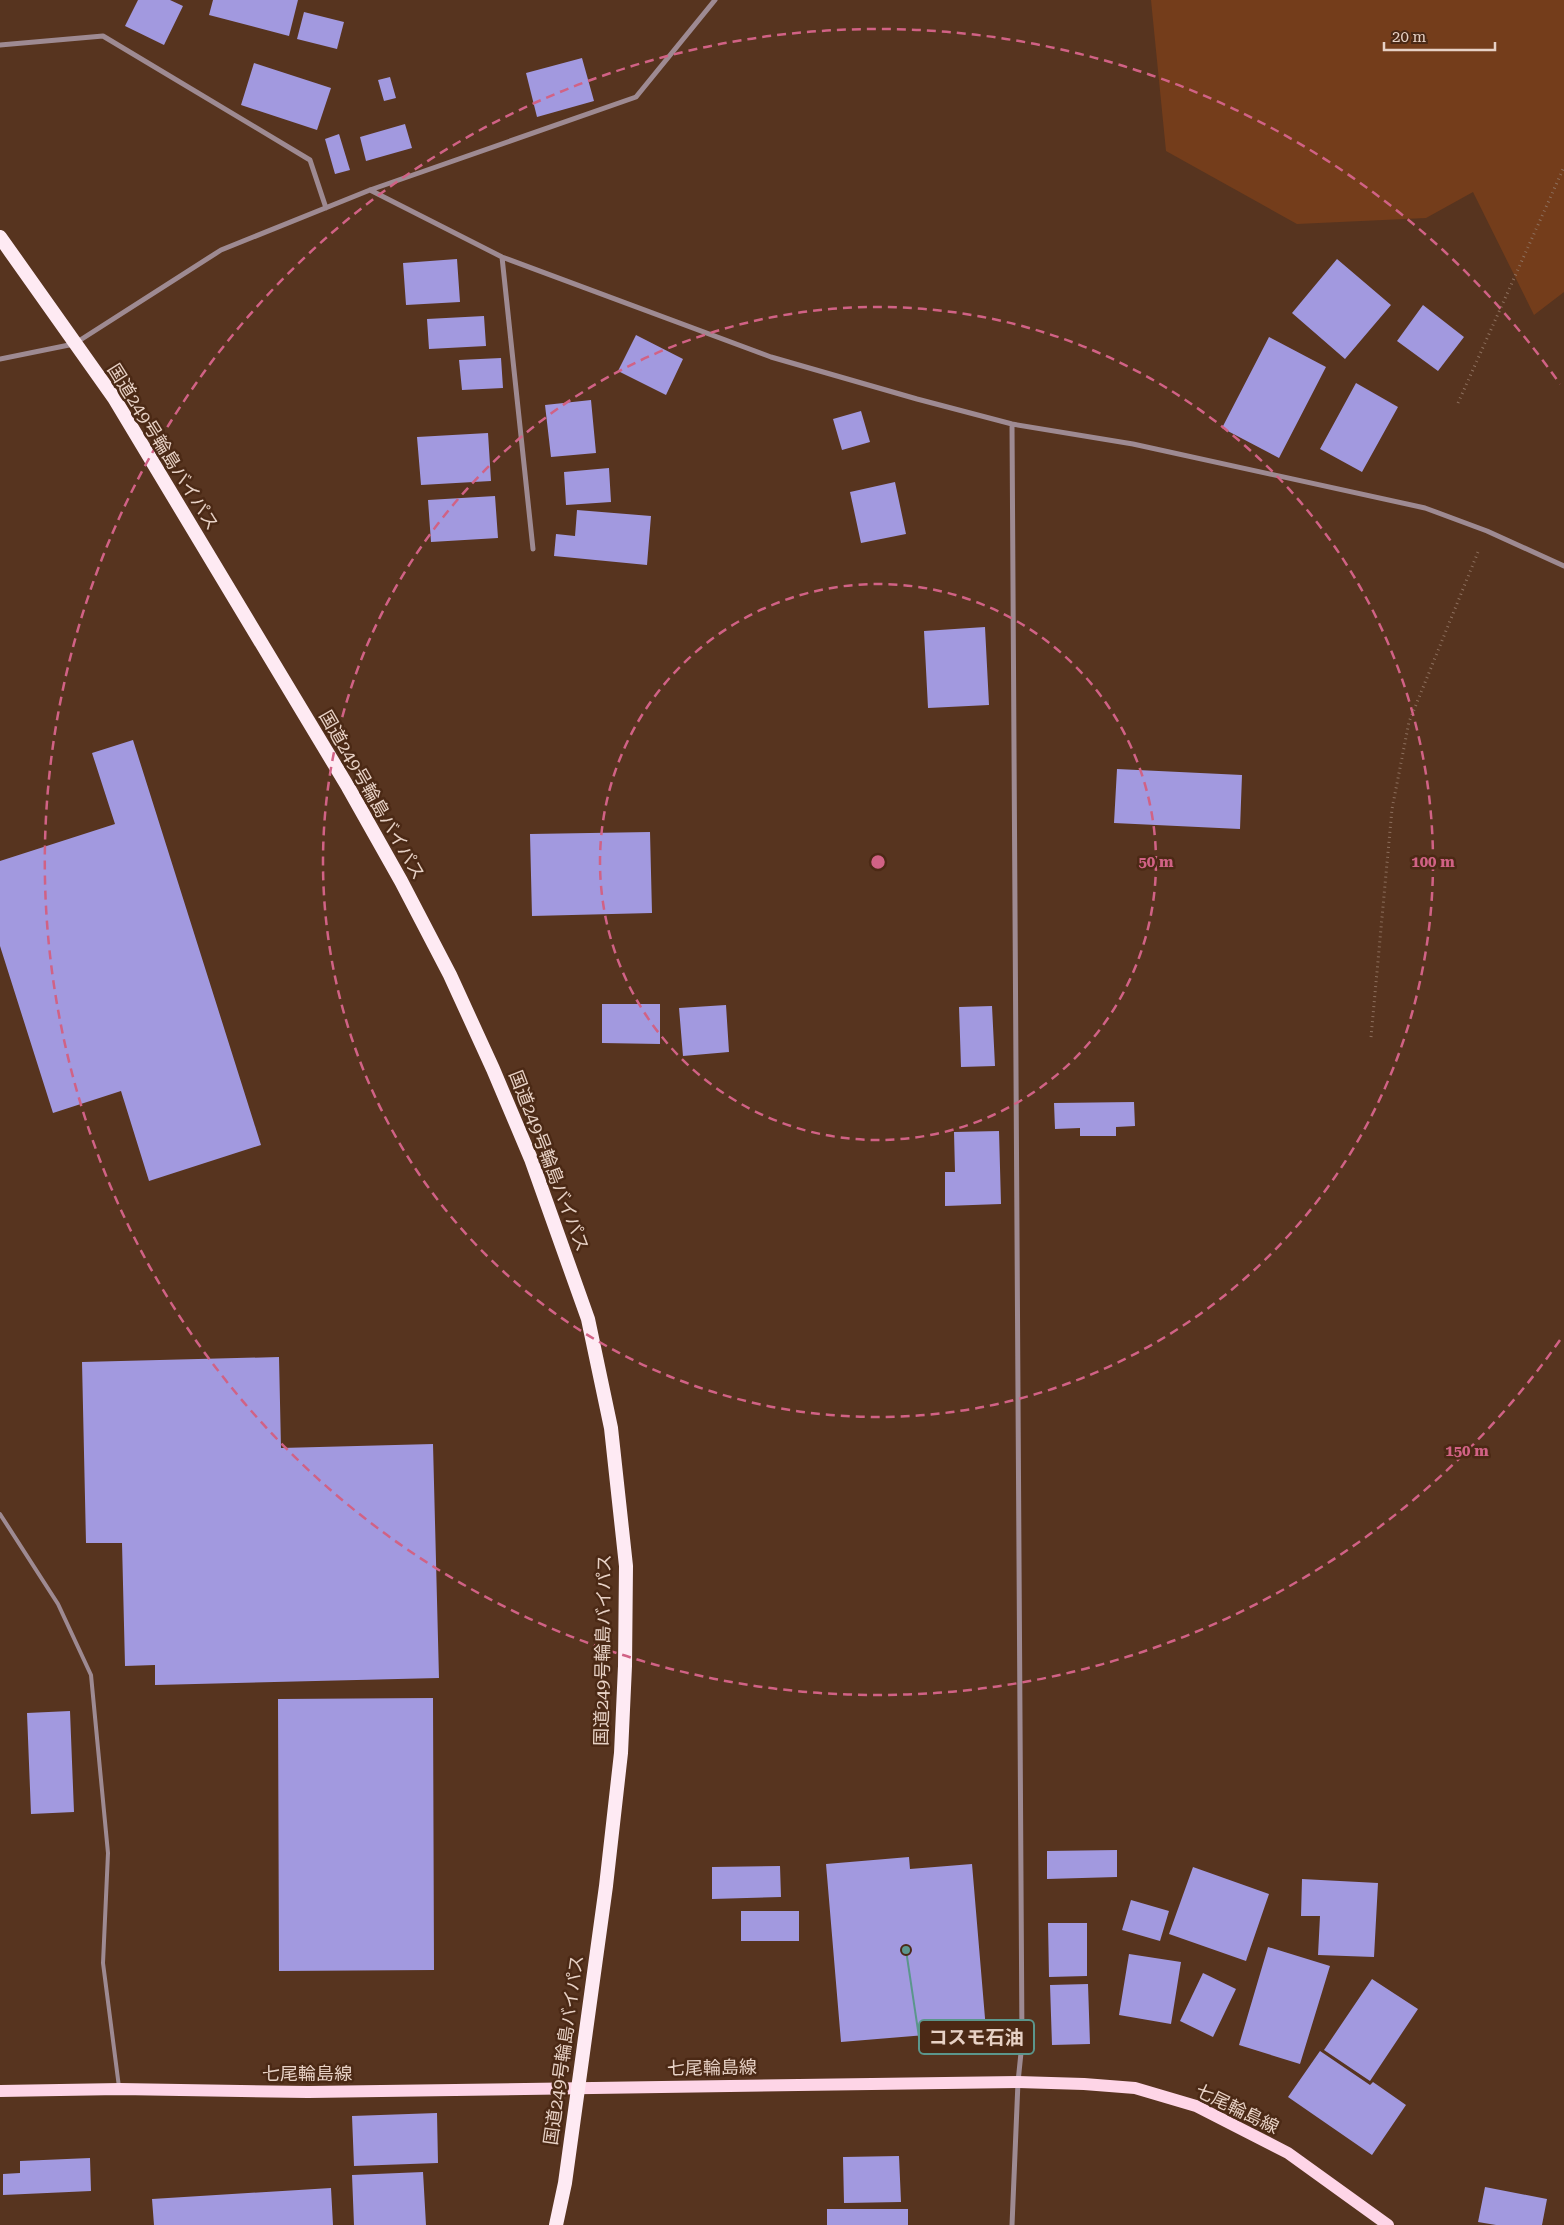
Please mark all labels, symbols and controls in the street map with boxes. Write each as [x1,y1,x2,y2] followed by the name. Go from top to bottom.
[1384,20,1495,52] scale bar
[1392,28,1427,46] text: 20 m
[104,360,223,534] street label: 国道249号輪島バイパス
[315,706,429,883] street label: 国道249号輪島バイパス
[869,853,887,871] centre of rings
[1138,853,1174,871] text: 50 m
[1411,853,1455,871] text: 100 m
[505,1067,594,1254] street label: 国道249号輪島バイパス
[1445,1442,1489,1460] text: 150 m
[590,1554,615,1746] street label: 国道249号輪島バイパス
[540,1953,587,2146] street label: 国道249号輪島バイパス
[919,2020,1034,2054] callout: コスモ石油
[928,2026,1024,2049] text: コスモ石油
[667,2056,757,2079] street label: 七尾輪島線
[262,2063,352,2084] street label: 七尾輪島線
[1192,2079,1282,2138] street label: 七尾輪島線

